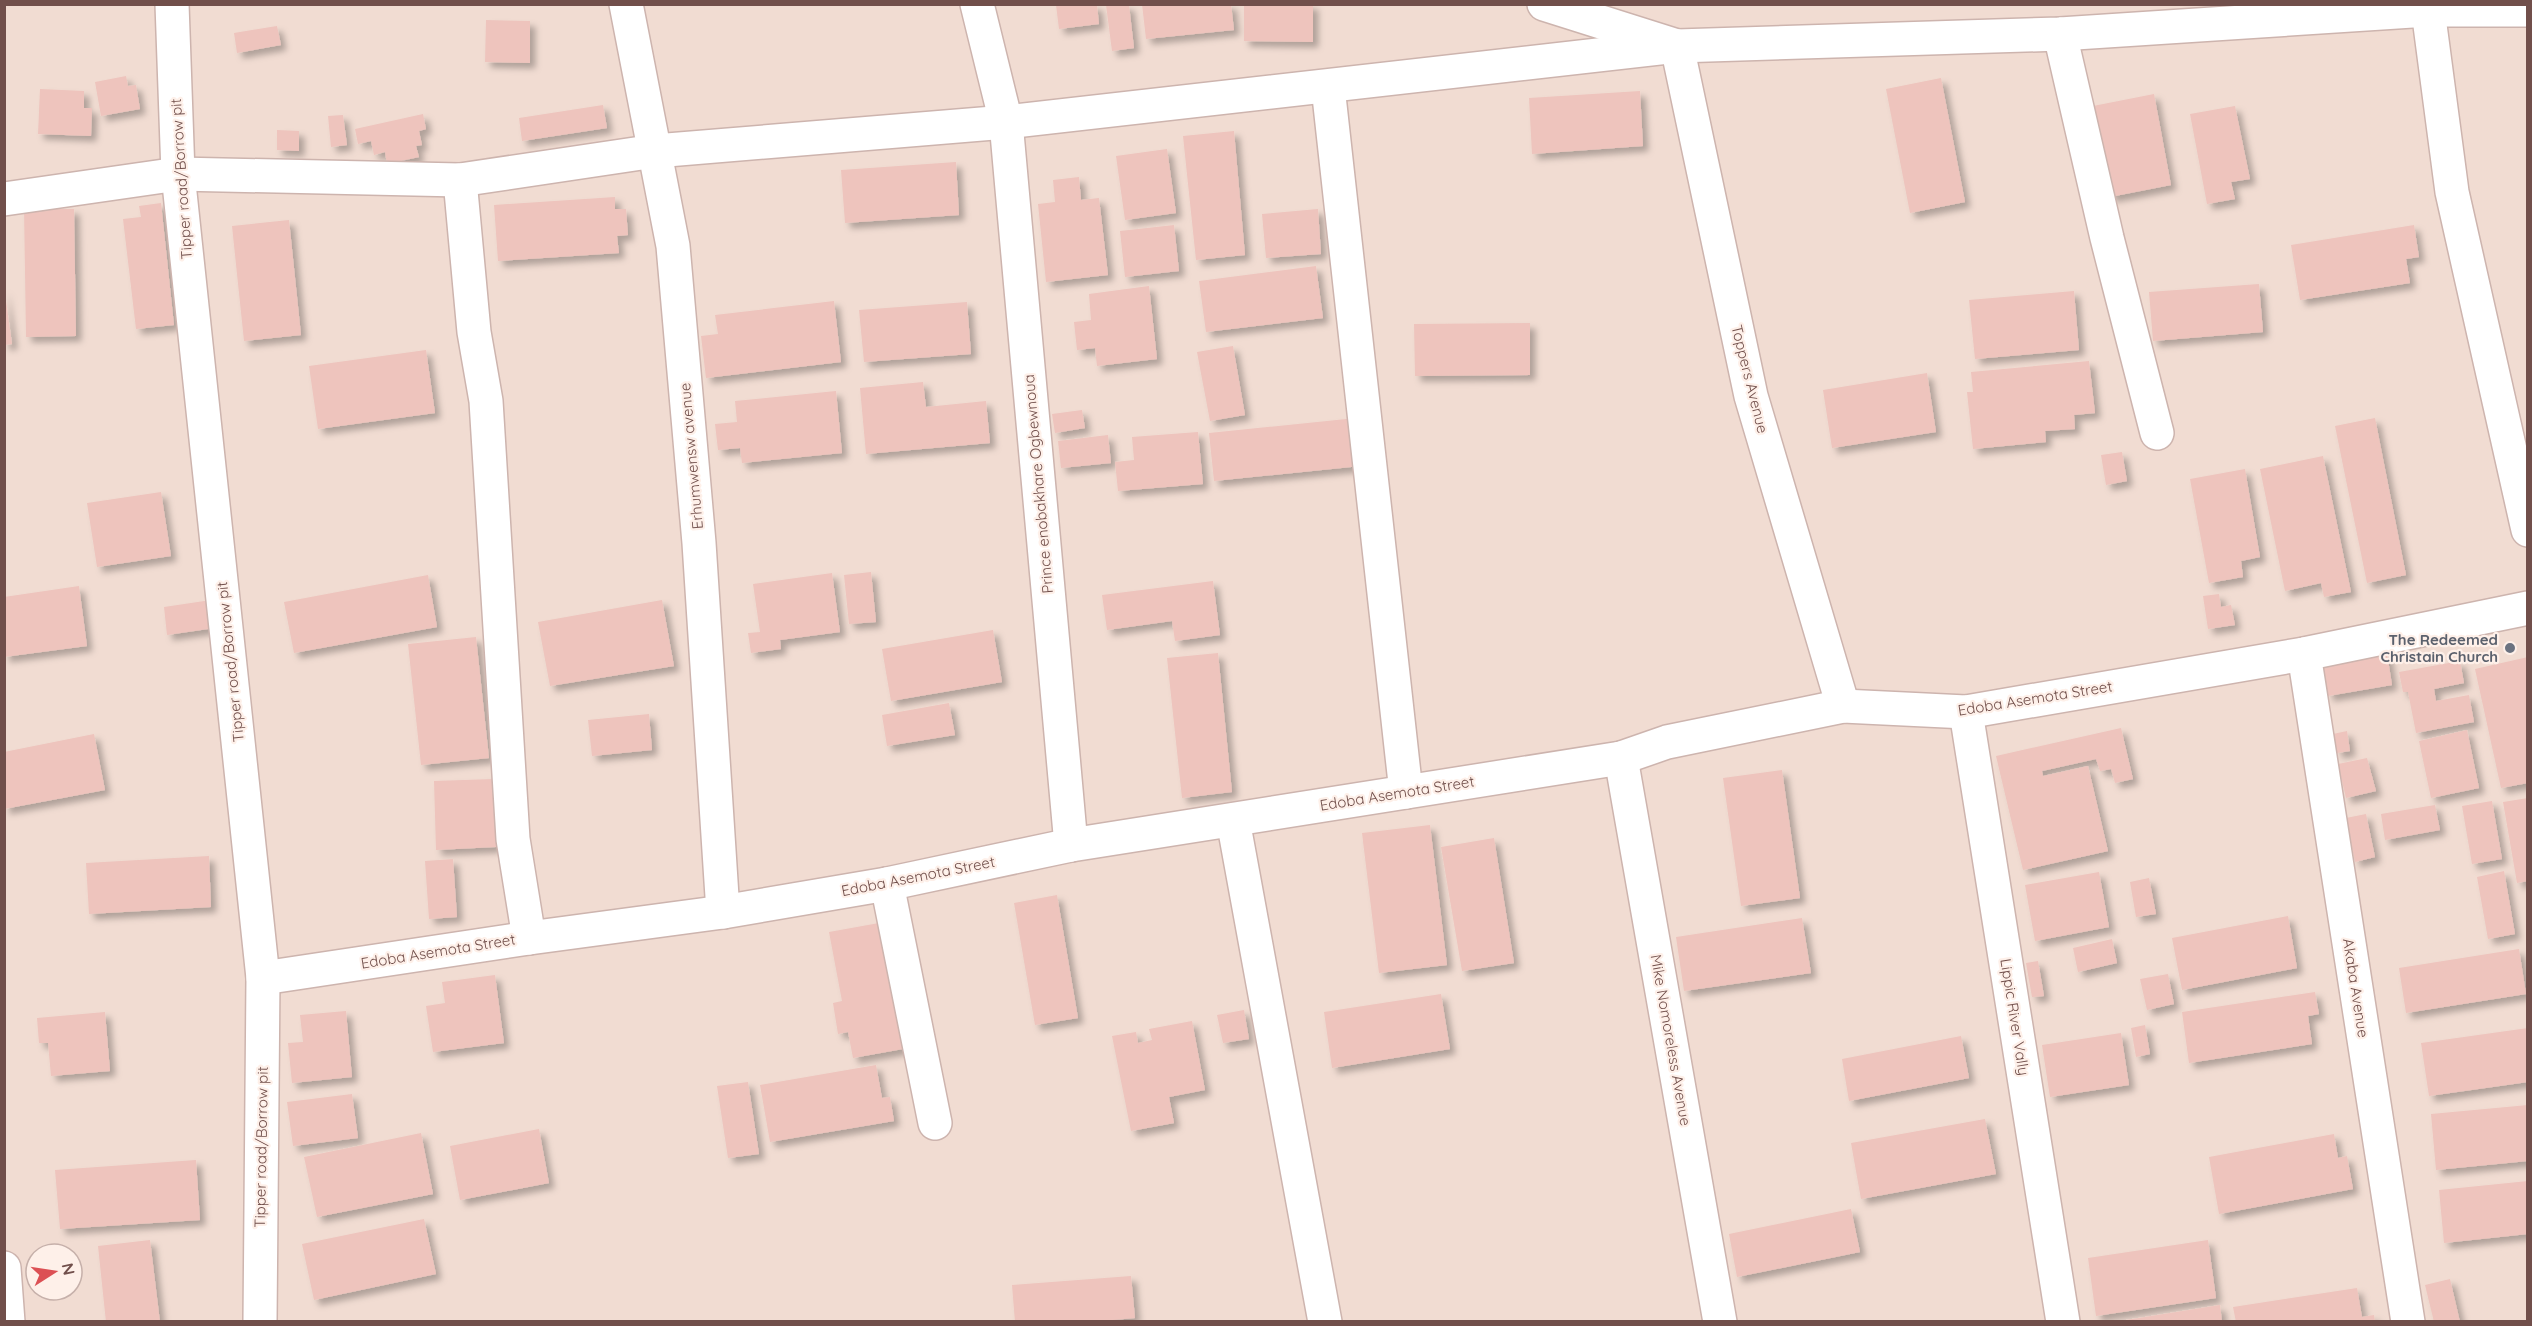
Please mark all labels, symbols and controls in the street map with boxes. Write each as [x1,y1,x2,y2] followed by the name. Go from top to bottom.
[166,98,196,260] street label: Tipper road/Borrow pit
[1727,323,1773,435] street label: Toppers Avenue
[1019,374,1057,594] street label: Prince enobakhare Ogbewnoua
[675,382,707,530] street label: Erhumwensw avenue
[212,581,248,743] street label: Tipper road/Borrow pit
[2381,630,2498,666] place label: The Redeemed Christain Church
[2503,641,2517,655] marker: The Redeemed Christain Church
[1956,676,2114,720] street label: Edoba Asemota Street
[1318,771,1476,815] street label: Edoba Asemota Street
[840,852,996,900] street label: Edoba Asemota Street
[359,929,517,973] street label: Edoba Asemota Street
[2339,937,2373,1039] street label: Akaba Avenue
[1647,953,1695,1127] street label: Mike Nomoreless Avenue
[1996,957,2034,1077] street label: Lippic River Vally
[250,1066,272,1228] street label: Tipper road/Borrow pit
[24,1242,84,1302] north arrow
[58,1261,80,1277] text: N

